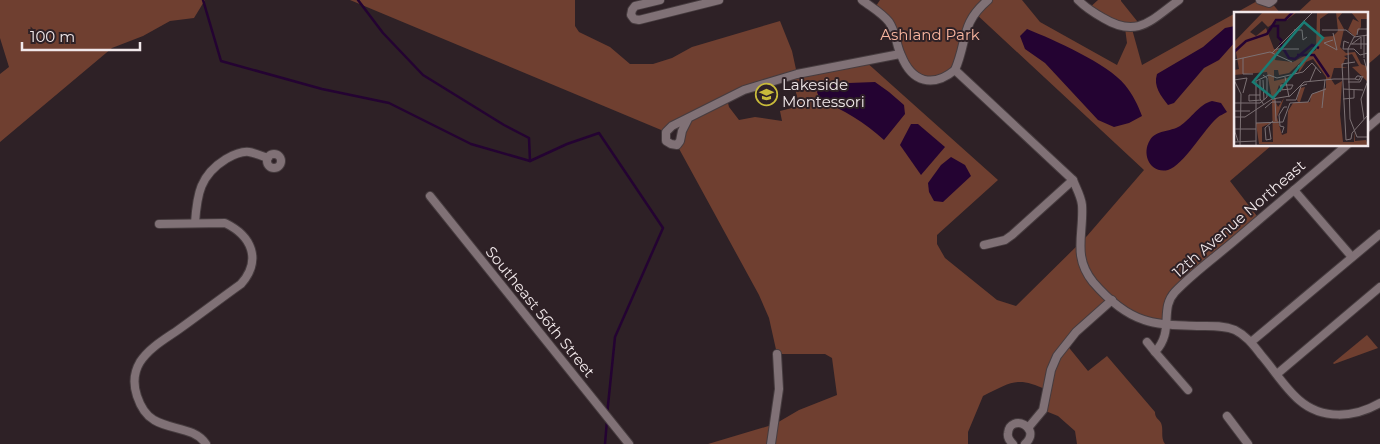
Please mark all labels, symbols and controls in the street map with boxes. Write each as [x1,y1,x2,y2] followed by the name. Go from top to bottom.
[1234,12,1368,146] inset map
[22,20,140,52] scale bar
[880,25,980,44] park label: Ashland Park
[30,27,75,46] text: 100 m
[782,75,865,111] place label: Lakeside Montessori
[754,82,778,106] school or university icon: Lakeside Montessori
[1168,156,1309,281] street label: 12th Avenue Northeast
[482,242,599,381] street label: Southeast 56th Street

